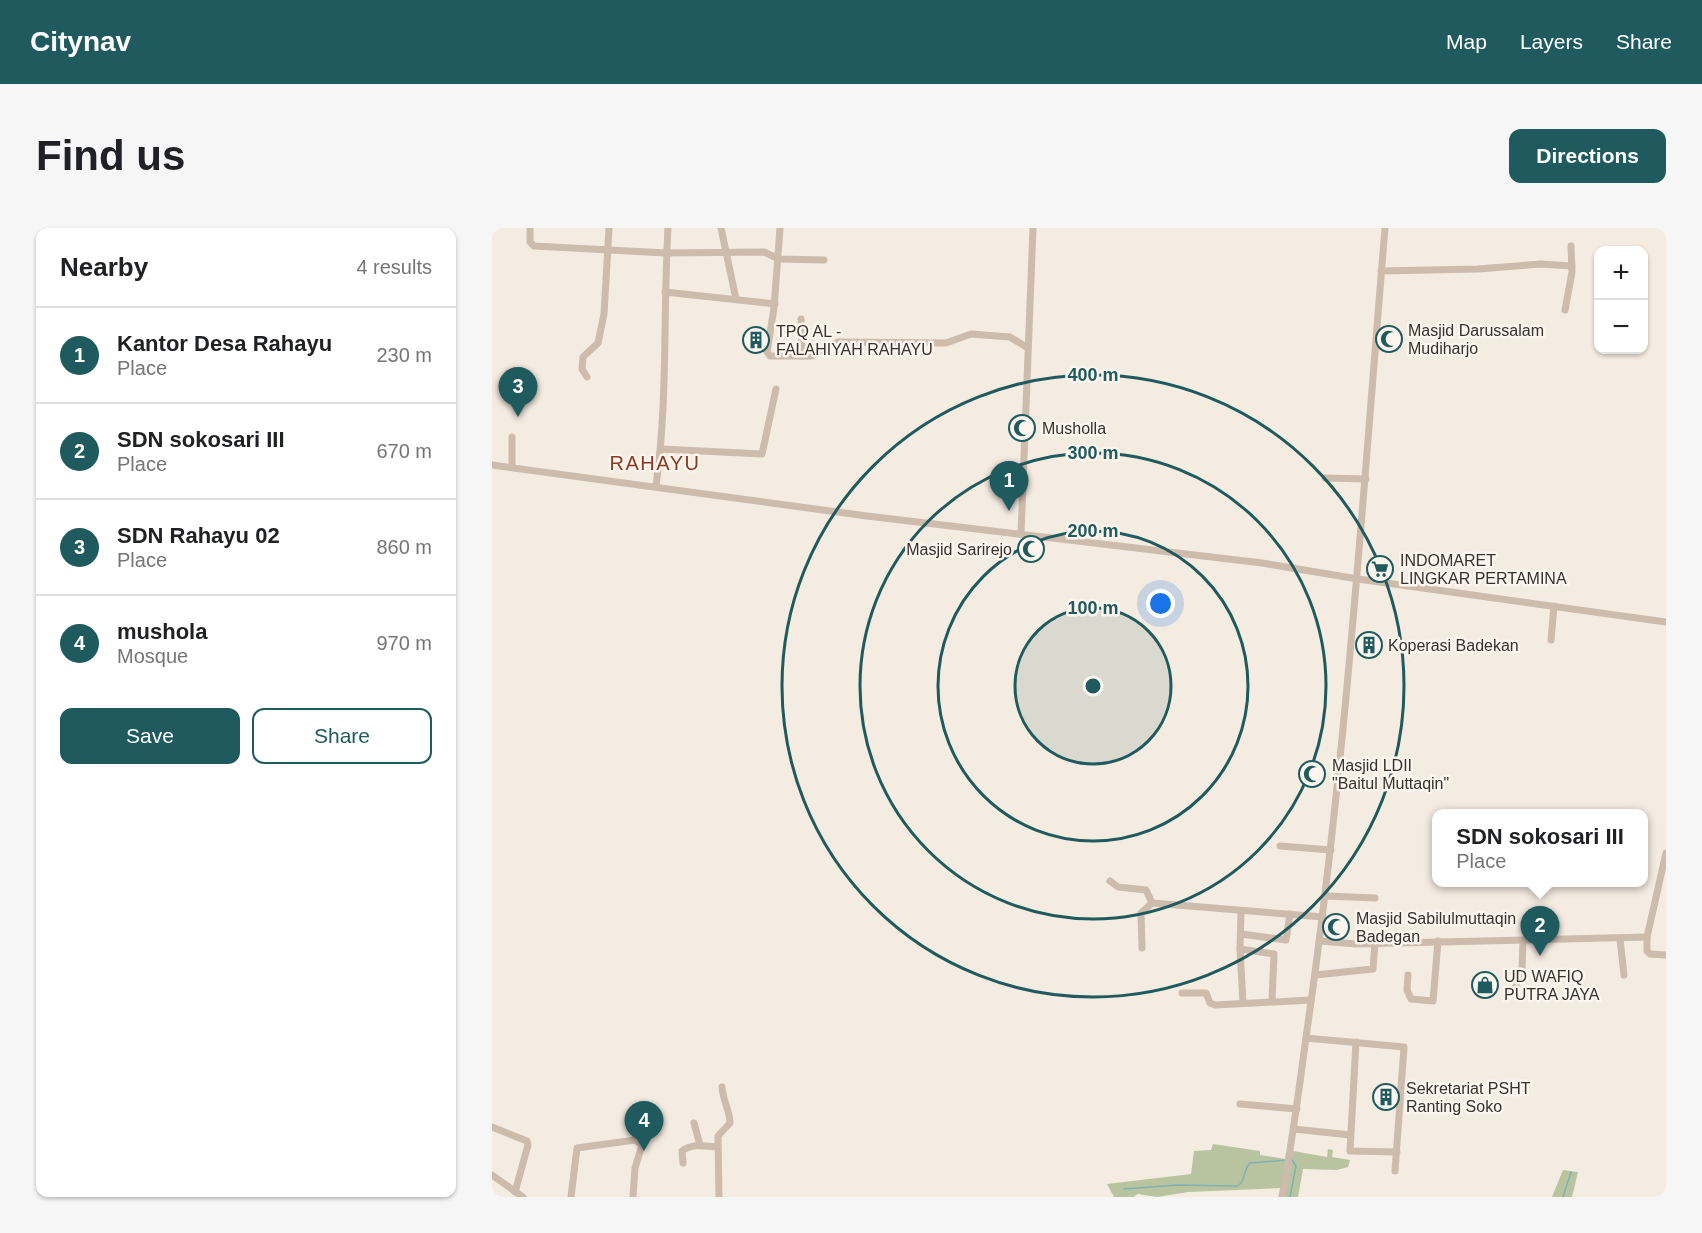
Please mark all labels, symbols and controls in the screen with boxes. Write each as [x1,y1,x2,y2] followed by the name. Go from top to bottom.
[30,26,131,57] text: Citynav
[1446,30,1487,53] text: Map
[1520,30,1583,53] text: Layers
[1616,30,1672,53] text: Share
[1509,129,1666,183] button: Directions
[36,132,185,179] text: Find us
[1594,246,1648,354] map controls
[1594,246,1648,300] button: +
[60,252,148,282] text: Nearby
[356,256,432,278] text: 4 results
[1594,300,1648,354] button: −
[1408,322,1544,357] place label: Masjid Darussalam Mudiharjo
[776,323,933,358] place label: TPQ AL - FALAHIYAH RAHAYU
[1374,324,1404,354] mosque icon: Masjid Darussalam Mudiharjo
[741,325,771,355] building icon: TPQ AL - FALAHIYAH RAHAYU
[117,331,332,356] text: Kantor Desa Rahayu
[74,344,85,366] text: 1
[376,344,432,366] text: 230 m
[117,357,167,379] text: Place
[1067,365,1119,385] text: 400 m
[498,368,538,417] pin: 3
[1007,413,1037,443] mosque icon: Musholla
[1042,420,1106,437] place label: Musholla
[117,427,285,452] text: SDN sokosari III
[74,440,85,462] text: 2
[376,440,432,462] text: 670 m
[1067,443,1119,463] text: 300 m
[610,452,700,474] district label: RAHAYU
[117,453,167,475] text: Place
[990,462,1028,511] pin: 1
[1067,521,1119,541] text: 200 m
[117,523,280,548] text: SDN Rahayu 02
[1016,534,1046,564] mosque icon: Masjid Sarirejo
[74,536,85,558] text: 3
[376,536,432,558] text: 860 m
[906,541,1012,558] place label: Masjid Sarirejo
[117,549,167,571] text: Place
[1400,552,1567,587] place label: INDOMARET LINGKAR PERTAMINA
[1365,554,1395,584] supermarket icon: INDOMARET LINGKAR PERTAMINA
[1146,589,1175,618] your location
[1067,598,1119,618] text: 100 m
[117,619,207,644] text: mushola
[1354,630,1384,660] building icon: Koperasi Badekan
[74,632,85,654] text: 4
[376,632,432,654] text: 970 m
[1388,637,1519,654] place label: Koperasi Badekan
[117,645,188,667] text: Mosque
[1083,676,1103,696] centre of rings
[60,708,240,764] button: Save
[252,708,432,764] button: Share
[1332,757,1449,792] place label: Masjid LDII "Baitul Muttaqin"
[1297,759,1327,789] mosque icon: Masjid LDII "Baitul Muttaqin"
[1432,809,1648,887] popup
[1456,824,1624,849] text: SDN sokosari III
[1456,850,1506,872] text: Place
[1520,906,1560,956] pin: 2
[1356,910,1516,945] place label: Masjid Sabilulmuttaqin Badegan
[1321,912,1351,942] mosque icon: Masjid Sabilulmuttaqin Badegan
[1504,968,1600,1003] place label: UD WAFIQ PUTRA JAYA
[1470,970,1500,1000] shop icon: UD WAFIQ PUTRA JAYA
[1406,1080,1531,1115] place label: Sekretariat PSHT Ranting Soko
[1371,1082,1401,1112] building icon: Sekretariat PSHT Ranting Soko
[624,1102,664,1151] pin: 4

